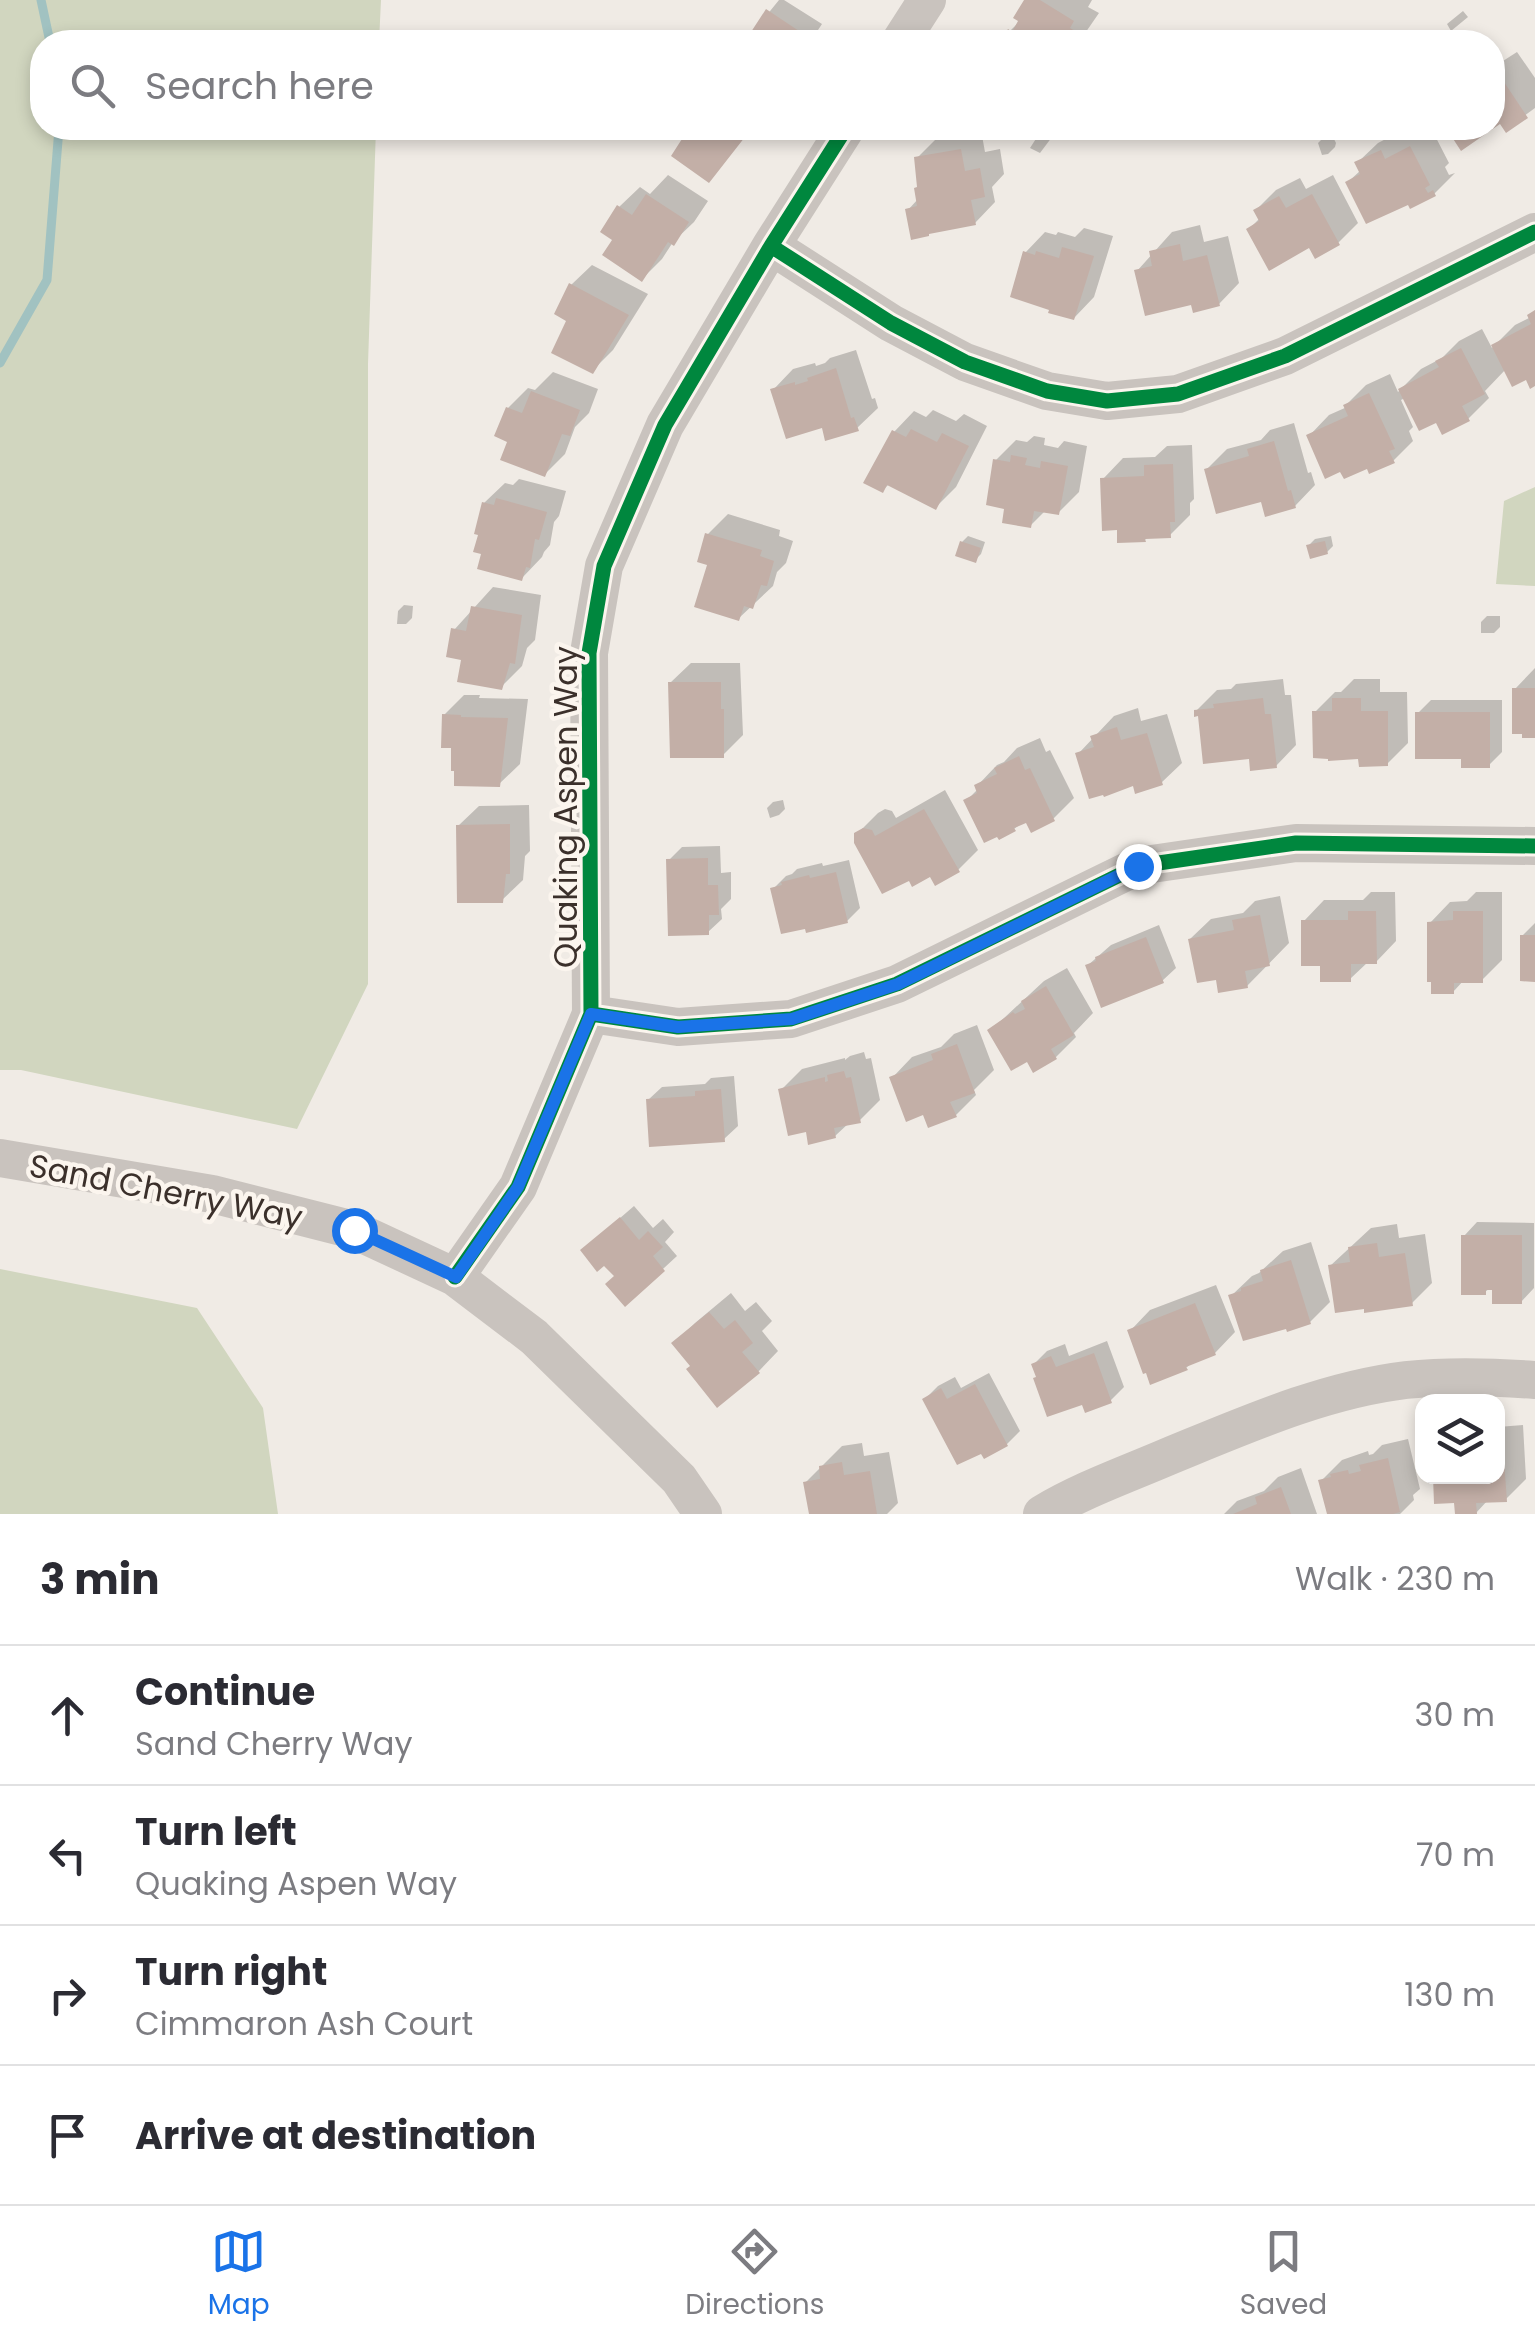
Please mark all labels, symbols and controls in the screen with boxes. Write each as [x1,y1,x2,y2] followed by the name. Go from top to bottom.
[30,30,1505,140] search box
[65,58,120,113] icon: search
[145,59,374,112] text: Search here
[543,646,588,968] street label: Quaking Aspen Way
[1116,844,1162,890] route end
[26,1142,306,1240] street label: Sand Cherry Way
[332,1208,378,1254] route start
[1415,1394,1505,1484] map controls
[1415,1394,1505,1484] button: layers
[40,1550,160,1609] text: 3 min
[1295,1556,1495,1601] text: Walk · 230 m
[135,1665,315,1718] text: Continue
[40,1688,95,1743] icon: ahead
[1415,1692,1495,1737] text: 30 m
[135,1721,412,1766] text: Sand Cherry Way
[135,1805,297,1858] text: Turn left
[40,1828,95,1883] icon: left
[1416,1832,1495,1877] text: 70 m
[135,1861,457,1906] text: Quaking Aspen Way
[135,1945,327,1998] text: Turn right
[40,1968,95,2023] icon: right
[1404,1972,1495,2017] text: 130 m
[135,2001,473,2046] text: Cimmaron Ash Court
[40,2108,95,2163] icon: arrive
[135,2109,536,2162] text: Arrive at destination
[208,2224,270,2326] tab: Map
[685,2224,824,2326] tab: Directions
[1240,2224,1327,2326] tab: Saved

